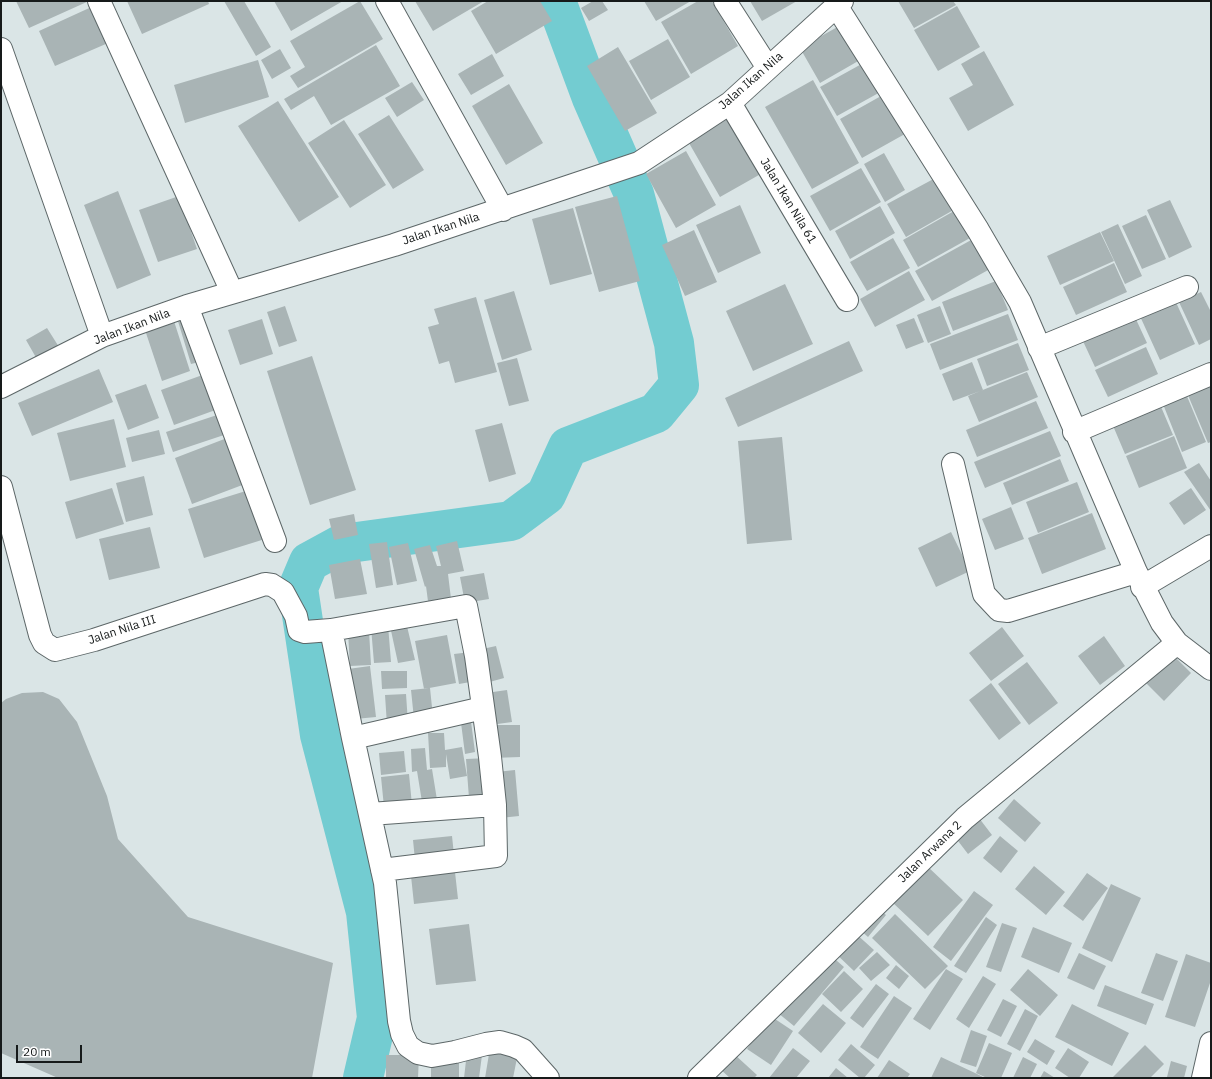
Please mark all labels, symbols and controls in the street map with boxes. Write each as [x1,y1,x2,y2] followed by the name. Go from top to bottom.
[716,49,786,113] street label: Jalan Ikan Nila
[757,156,819,246] street label: Jalan Ikan Nila 61
[401,210,481,248] street label: Jalan Ikan Nila
[92,306,172,348] street label: Jalan Ikan Nila
[86,612,158,648] street label: Jalan Nila III
[895,818,965,886] street label: Jalan Arwana 2
[18,1037,84,1063] scale bar
[23,1044,51,1059] text: 20 m

